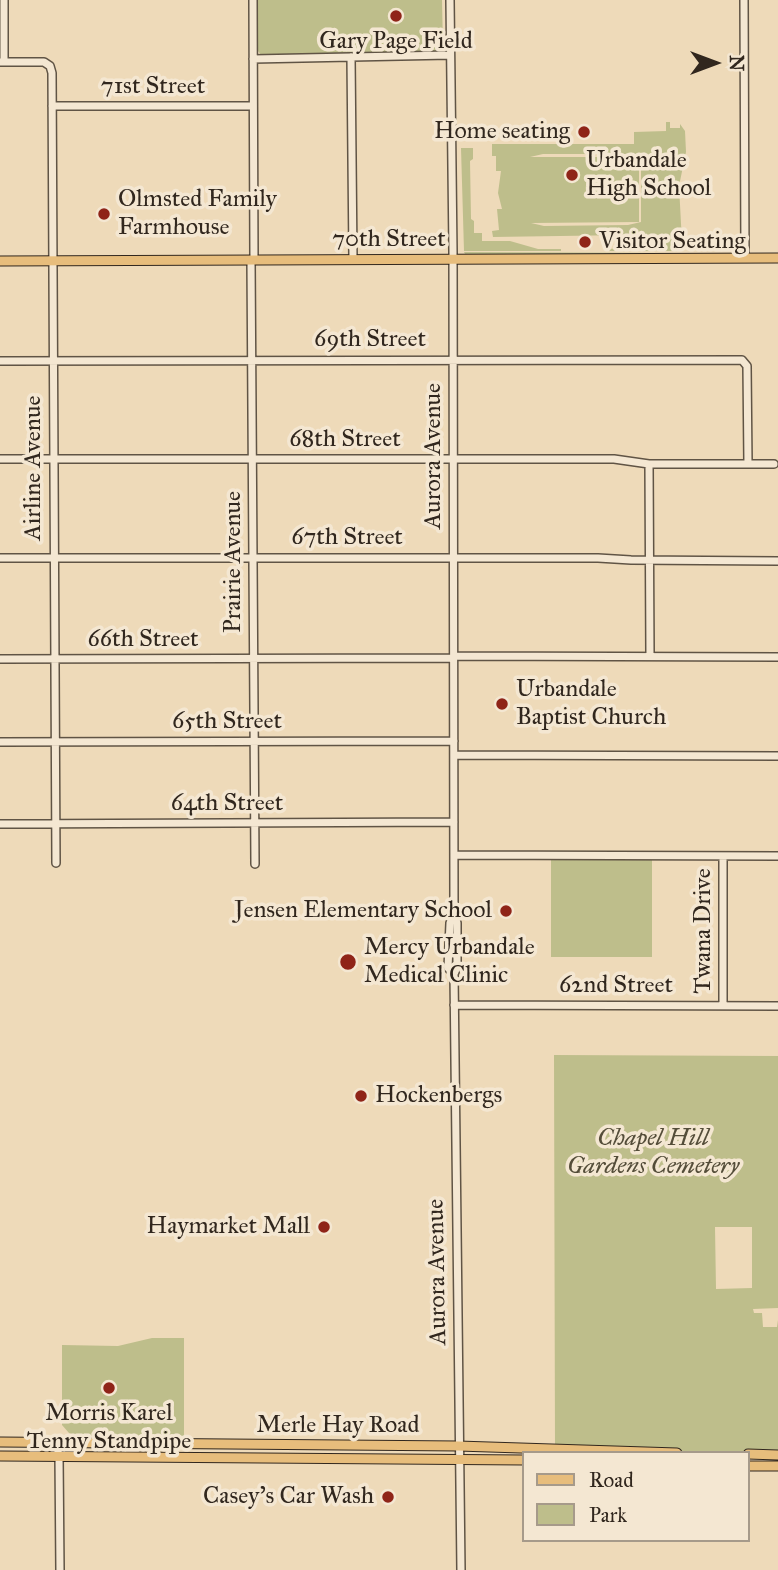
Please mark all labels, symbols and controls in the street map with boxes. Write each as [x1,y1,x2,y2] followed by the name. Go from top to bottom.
[388,8,404,24] marker: Gary Page Field
[319,28,473,56] place label: Gary Page Field
[680,28,750,98] north arrow
[725,55,748,71] text: N
[101,73,205,101] street label: 71st Street
[434,118,570,146] place label: Home seating
[576,124,592,140] marker: Home seating
[586,147,711,203] place label: Urbandale High School
[564,167,580,183] marker: Urbandale High School
[118,186,277,242] place label: Olmsted Family Farmhouse
[96,206,112,222] marker: Olmsted Family Farmhouse
[332,226,446,254] street label: 70th Street
[599,228,746,256] place label: Visitor Seating
[577,234,593,250] marker: Visitor Seating
[314,326,426,354] street label: 69th Street
[420,383,448,529] street label: Aurora Avenue
[20,396,48,540] street label: Airline Avenue
[289,426,401,454] street label: 68th Street
[220,491,248,633] street label: Prairie Avenue
[291,524,403,552] street label: 67th Street
[87,626,199,654] street label: 66th Street
[516,676,666,732] place label: Urbandale Baptist Church
[494,696,510,712] marker: Urbandale Baptist Church
[172,708,282,736] street label: 65th Street
[171,790,283,818] street label: 64th Street
[690,868,718,994] street label: Twana Drive
[234,897,492,925] place label: Jensen Elementary School
[498,903,514,919] marker: Jensen Elementary School
[364,934,535,990] place label: Mercy Urbandale Medical Clinic
[338,952,358,972] marker: Mercy Urbandale Medical Clinic
[559,972,673,1000] street label: 62nd Street
[375,1082,502,1110] place label: Hockenbergs
[353,1088,369,1104] marker: Hockenbergs
[567,1125,739,1181] park label: Chapel Hill Gardens Cemetery
[422,1199,454,1345] street label: Aurora Avenue
[147,1213,310,1241] place label: Haymarket Mall
[316,1219,332,1235] marker: Haymarket Mall
[101,1380,117,1396] marker: Morris Karel Tenny Standpipe
[27,1400,191,1456] place label: Morris Karel Tenny Standpipe
[256,1412,420,1440] street label: Merle Hay Road
[522,1451,750,1542] legend
[589,1467,634,1493] text: Road
[203,1483,374,1511] place label: Casey's Car Wash
[380,1489,396,1505] marker: Casey's Car Wash
[589,1502,627,1528] text: Park

